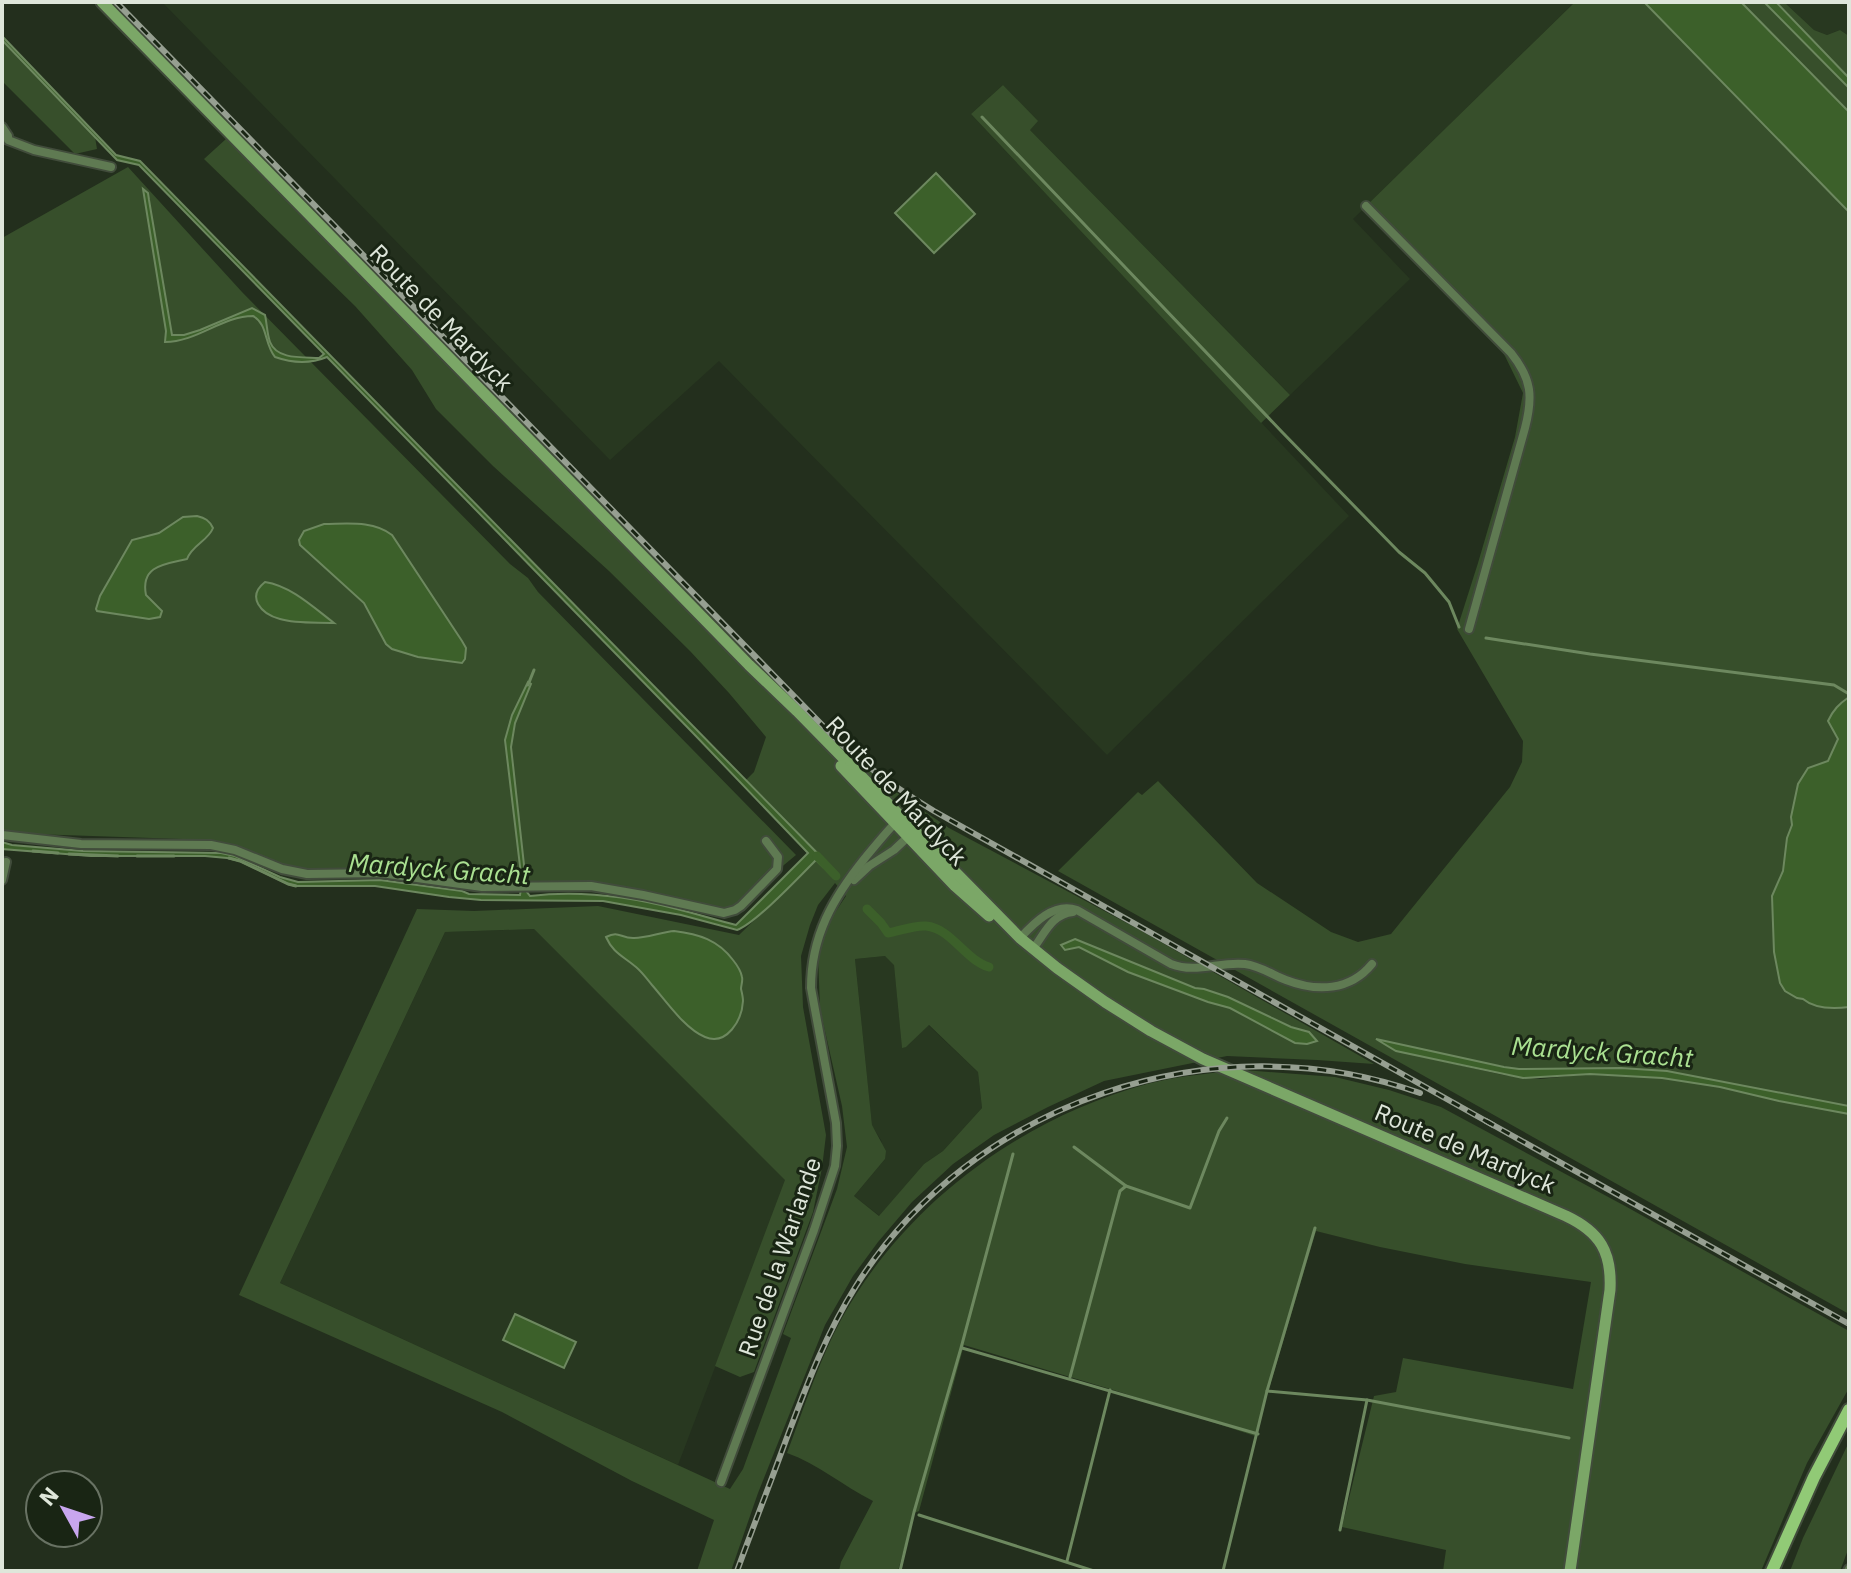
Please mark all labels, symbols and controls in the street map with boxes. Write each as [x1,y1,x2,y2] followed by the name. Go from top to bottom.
[363,237,521,398] street label: Route de Mardyck
[819,709,975,872] street label: Route de Mardyck
[347,845,532,891] water label: Mardyck Gracht
[1510,1028,1695,1074] water label: Mardyck Gracht
[1370,1096,1561,1201] street label: Route de Mardyck
[730,1153,828,1360] street label: Rue de la Warlande
[24,1469,104,1549] north arrow
[32,1480,65,1511] text: N

